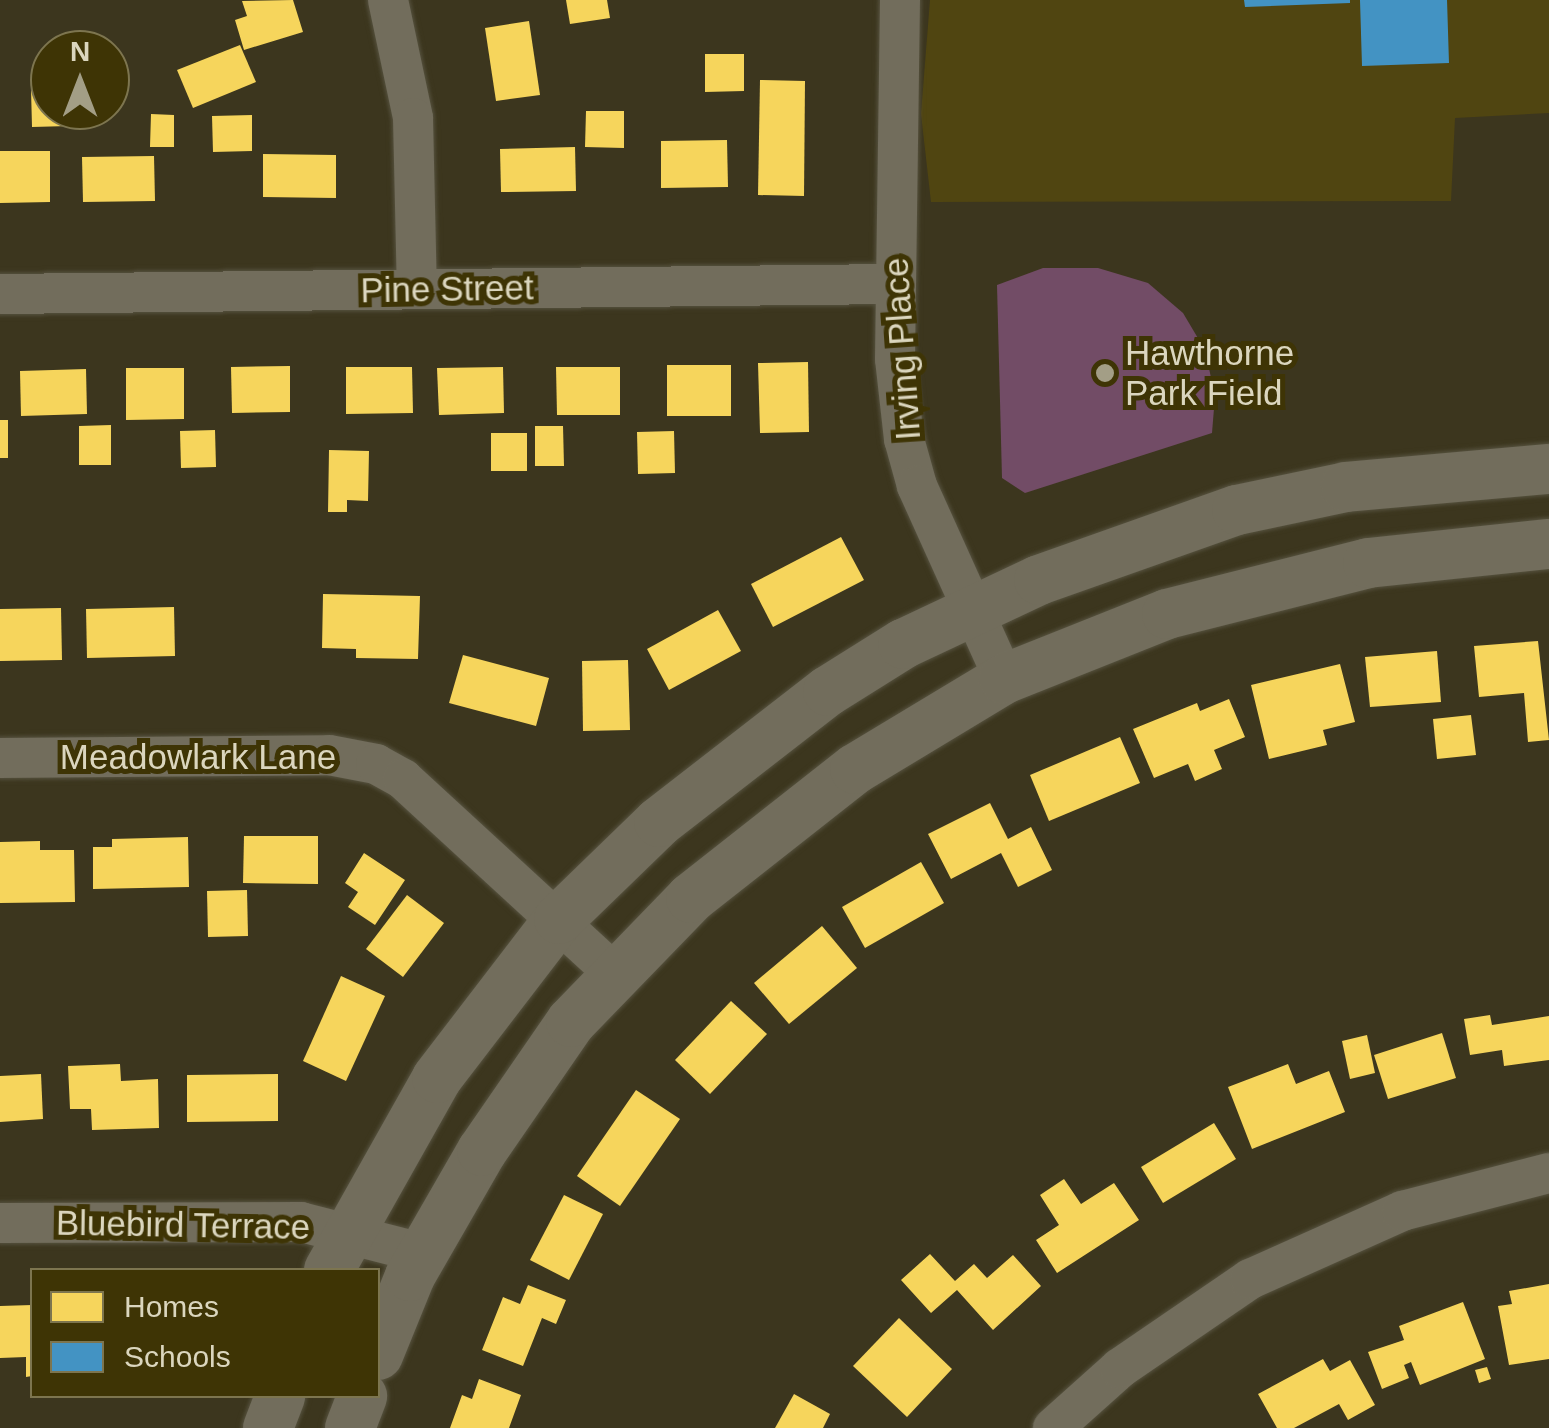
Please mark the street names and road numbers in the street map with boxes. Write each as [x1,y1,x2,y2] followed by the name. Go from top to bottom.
[875,256,929,442] street label: Irving Place
[360,266,534,312] street label: Pine Street
[60,736,336,778] street label: Meadowlark Lane
[55,1202,311,1248] street label: Bluebird Terrace

